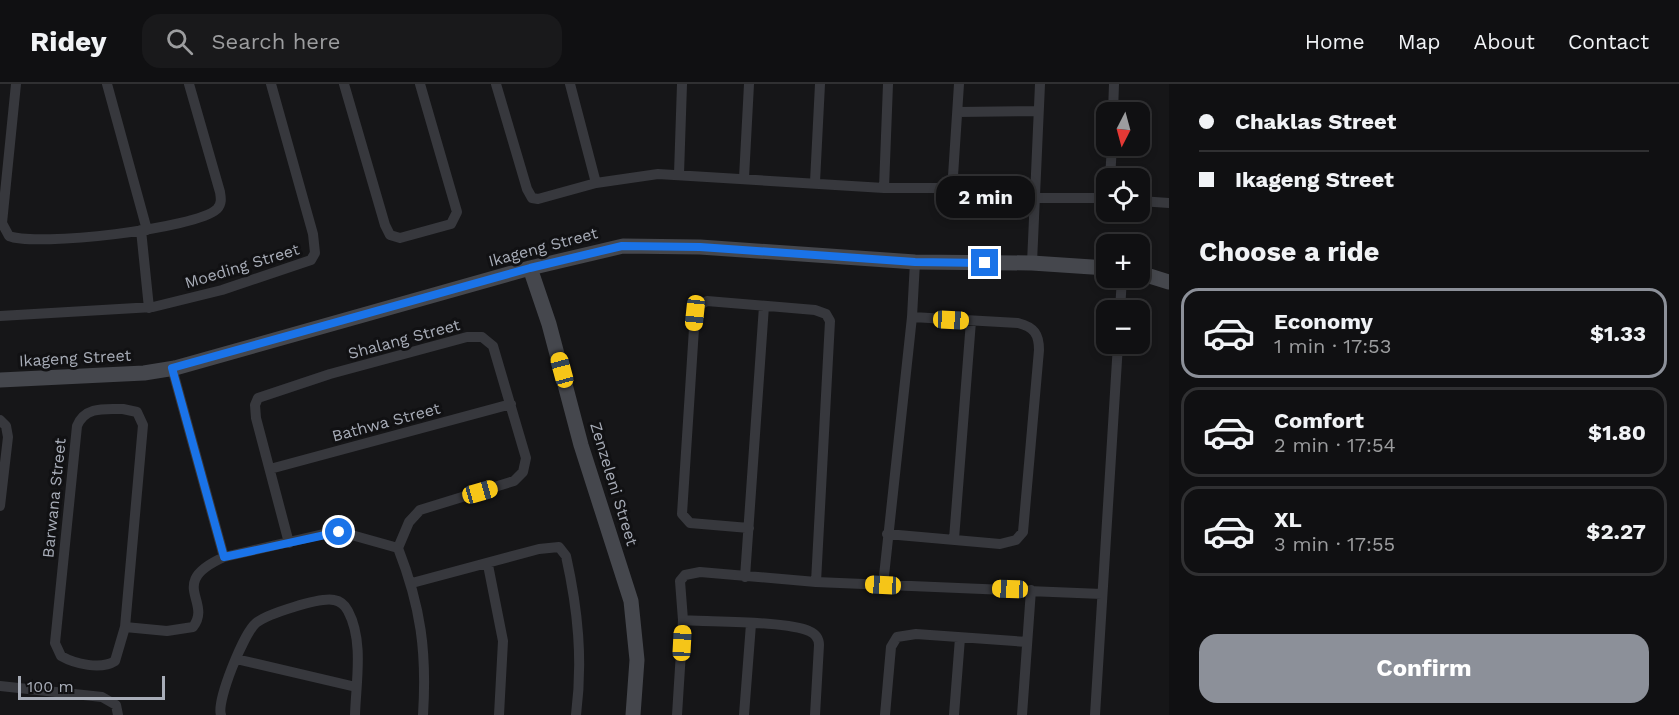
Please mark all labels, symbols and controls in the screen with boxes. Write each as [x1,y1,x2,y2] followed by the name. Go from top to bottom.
[142,14,562,68] search box
[30,25,106,58] text: Ridey
[163,25,196,58] icon: search
[211,29,340,54] text: Search here
[1305,29,1365,54] text: Home
[1398,29,1441,54] text: Map
[1474,29,1535,54] text: About
[1568,29,1649,54] text: Contact
[1096,102,1150,156] north arrow
[1096,102,1150,354] map controls
[1235,109,1396,134] text: Chaklas Street
[1235,167,1394,192] text: Ikageng Street
[1096,168,1150,222] button: locate
[936,176,1034,218] callout: 2 min
[958,185,1013,209] text: 2 min
[486,223,600,271] street label: Ikageng Street
[1096,234,1150,288] button: +
[1199,236,1379,268] text: Choose a ride
[182,239,302,292] street label: Moeding Street
[971,249,998,276] route end
[684,294,706,332] car
[1096,300,1150,354] button: −
[1202,306,1256,360] icon: car
[1274,309,1373,334] text: Economy
[933,310,969,330] car
[346,315,462,363] street label: Shalang Street
[1590,321,1646,346] text: $1.33
[1274,334,1391,358] text: 1 min · 17:53
[18,346,132,370] street label: Ikageng Street
[549,350,575,390] car
[330,398,442,446] street label: Bathwa Street
[1202,405,1256,459] icon: car
[1274,408,1364,433] text: Comfort
[586,420,642,548] street label: Zenzeleni Street
[1588,420,1646,445] text: $1.80
[1274,433,1396,457] text: 2 min · 17:54
[38,437,70,559] street label: Barwana Street
[460,478,500,506] car
[1202,504,1256,558] icon: car
[1274,507,1302,532] text: XL
[325,518,352,545] route start
[1586,519,1646,544] text: $2.27
[1274,532,1395,556] text: 3 min · 17:55
[865,575,901,595] car
[992,579,1028,599] car
[672,625,692,661] car
[1199,634,1649,703] button: Confirm
[18,673,165,700] scale bar
[27,677,74,696] text: 100 m

